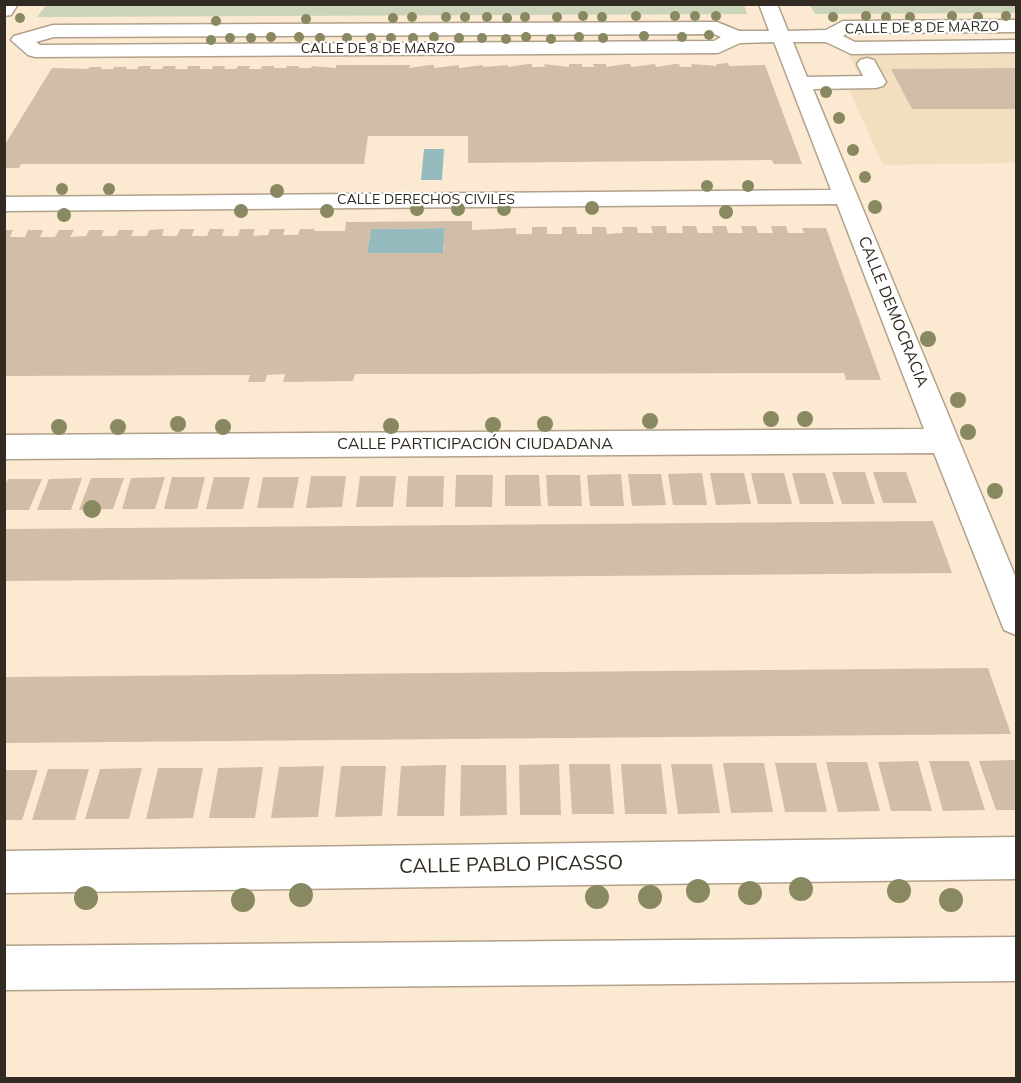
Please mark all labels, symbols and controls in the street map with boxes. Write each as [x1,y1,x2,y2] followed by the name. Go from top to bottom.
[845,18,999,38] street label: CALLE DE 8 DE MARZO
[301,41,455,57] street label: CALLE DE 8 DE MARZO
[337,192,515,208] street label: CALLE DERECHOS CIVILES
[854,234,932,390] street label: CALLE DEMOCRACIA
[337,434,613,454] street label: CALLE PARTICIPACIÓN CIUDADANA
[399,851,623,879] street label: CALLE PABLO PICASSO

